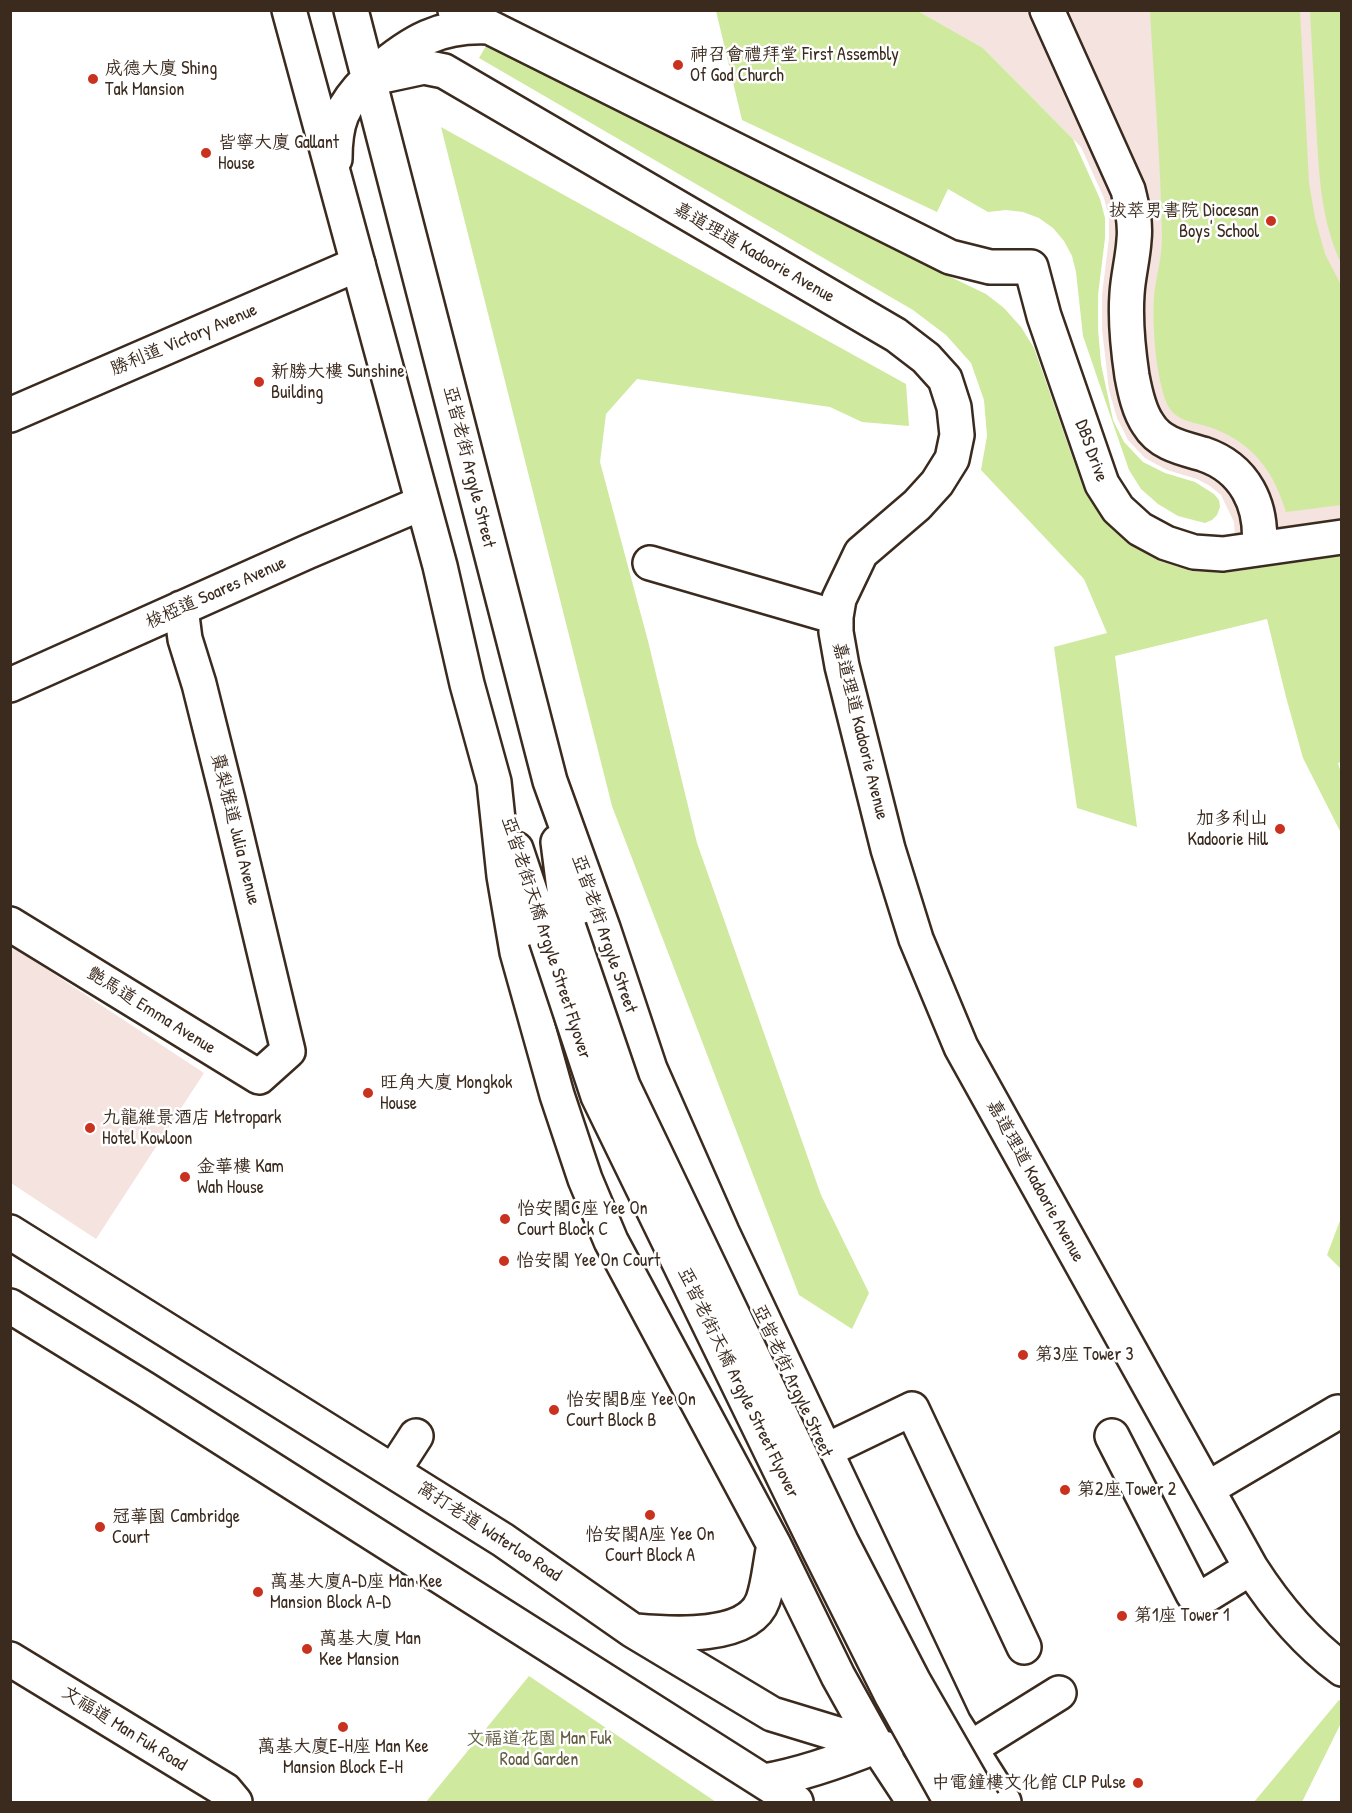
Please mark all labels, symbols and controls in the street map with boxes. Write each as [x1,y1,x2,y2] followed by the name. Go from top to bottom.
[690,44,899,86] place label: 神召會禮拜堂 First Assembly Of God Church
[105,58,217,100] place label: 成德大廈 Shing Tak Mansion
[671,58,685,72] marker: 神召會禮拜堂 First Assembly Of God Church
[86,72,100,86] marker: 成德大廈 Shing Tak Mansion
[218,132,339,174] place label: 皆寧大廈 Gallant House
[199,146,213,160] marker: 皆寧大廈 Gallant House
[670,198,838,308] street label: 嘉道理道 Kadoorie Avenue
[1109,200,1259,242] place label: 拔萃男書院 Diocesan Boys' School
[1264,214,1278,228] marker: 拔萃男書院 Diocesan Boys' School
[107,299,261,381] street label: 勝利道 Victory Avenue
[271,361,405,404] place label: 新勝大樓 Sunshine Building
[252,375,266,389] marker: 新勝大樓 Sunshine Building
[439,384,499,550] street label: 亞皆老街 Argyle Street
[1070,417,1112,485] street label: DBS Drive
[142,552,290,634] street label: 梭椏道 Soares Avenue
[827,640,893,822] street label: 嘉道理道 Kadoorie Avenue
[206,751,264,907] street label: 棗梨雅道 Julia Avenue
[1188,808,1268,850] place label: 加多利山 Kadoorie Hill
[497,814,595,1062] street label: 亞皆老街天橋 Argyle Street Flyover
[1273,822,1287,836] marker: 加多利山 Kadoorie Hill
[567,852,641,1016] street label: 亞皆老街 Argyle Street
[83,963,219,1059] street label: 艷馬道 Emma Avenue
[380,1072,512,1114] place label: 旺角大廈 Mongkok House
[361,1086,375,1100] marker: 旺角大廈 Mongkok House
[981,1096,1089,1266] street label: 嘉道理道 Kadoorie Avenue
[102,1107,282,1150] place label: 九龍維景酒店 Metropark Hotel Kowloon
[83,1121,97,1135] marker: 九龍維景酒店 Metropark Hotel Kowloon
[197,1156,284,1198] place label: 金華樓 Kam Wah House
[178,1170,192,1184] marker: 金華樓 Kam Wah House
[517,1198,648,1240] place label: 怡安閣C座 Yee On Court Block C
[498,1212,512,1226] marker: 怡安閣C座 Yee On Court Block C
[516,1250,660,1272] place label: 怡安閣 Yee On Court
[497,1254,511,1268] marker: 怡安閣 Yee On Court
[673,1264,803,1502] street label: 亞皆老街天橋 Argyle Street Flyover
[747,1301,837,1461] street label: 亞皆老街 Argyle Street
[1035,1344,1134,1366] place label: 第3座 Tower 3
[1016,1348,1030,1362] marker: 第3座 Tower 3
[566,1389,696,1432] place label: 怡安閣B座 Yee On Court Block B
[547,1403,561,1417] marker: 怡安閣B座 Yee On Court Block B
[413,1477,565,1587] street label: 窩打老道 Waterloo Road
[1077,1479,1176,1501] place label: 第2座 Tower 2
[1058,1483,1072,1497] marker: 第2座 Tower 2
[112,1506,240,1549] place label: 冠華園 Cambridge Court
[643,1508,657,1522] marker: 怡安閣A座 Yee On Court Block A
[93,1520,107,1534] marker: 冠華園 Cambridge Court
[585,1524,715,1567] place label: 怡安閣A座 Yee On Court Block A
[270,1571,443,1614] place label: 萬基大廈A-D座 Man Kee Mansion Block A-D
[251,1585,265,1599] marker: 萬基大廈A-D座 Man Kee Mansion Block A-D
[1134,1605,1229,1627] place label: 第1座 Tower 1
[1115,1609,1129,1623] marker: 第1座 Tower 1
[319,1628,421,1670] place label: 萬基大廈 Man Kee Mansion
[300,1642,314,1656] marker: 萬基大廈 Man Kee Mansion
[58,1682,190,1776] street label: 文福道 Man Fuk Road
[336,1720,350,1734] marker: 萬基大廈E-H座 Man Kee Mansion Block E-H
[466,1728,612,1770] park label: 文福道花園 Man Fuk Road Garden
[257,1736,429,1778] place label: 萬基大廈E-H座 Man Kee Mansion Block E-H
[932,1772,1126,1794] place label: 中電鐘樓文化館 CLP Pulse
[1131,1776,1145,1790] marker: 中電鐘樓文化館 CLP Pulse

